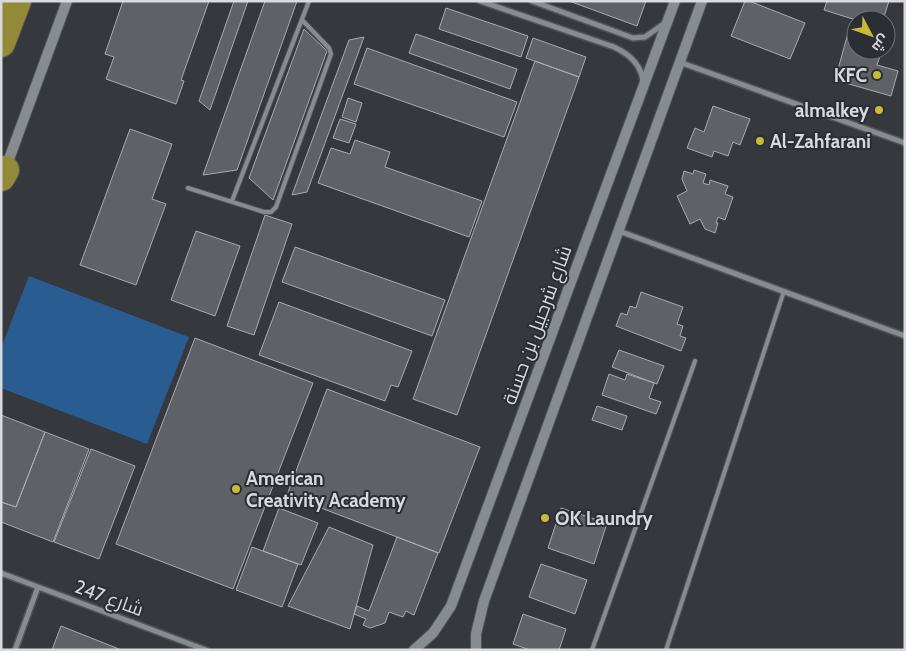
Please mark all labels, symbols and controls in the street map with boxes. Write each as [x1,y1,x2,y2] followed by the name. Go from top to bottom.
[846,10,896,60] north arrow
[868,31,893,56] text: ش
[834,64,867,87] place label: KFC
[871,69,883,81] marker: KFC
[795,99,870,122] place label: almalkey
[873,104,885,116] marker: almalkey
[770,130,871,153] place label: Al-Zahfarani
[754,135,766,147] marker: Al-Zahfarani
[498,242,578,408] street label: شارع شرحبيل بن حسنة
[246,467,406,512] place label: American Creativity Academy
[230,483,242,495] marker: American Creativity Academy
[555,507,654,530] place label: OK Laundry
[539,512,551,524] marker: OK Laundry
[71,575,147,623] street label: شارع 247

